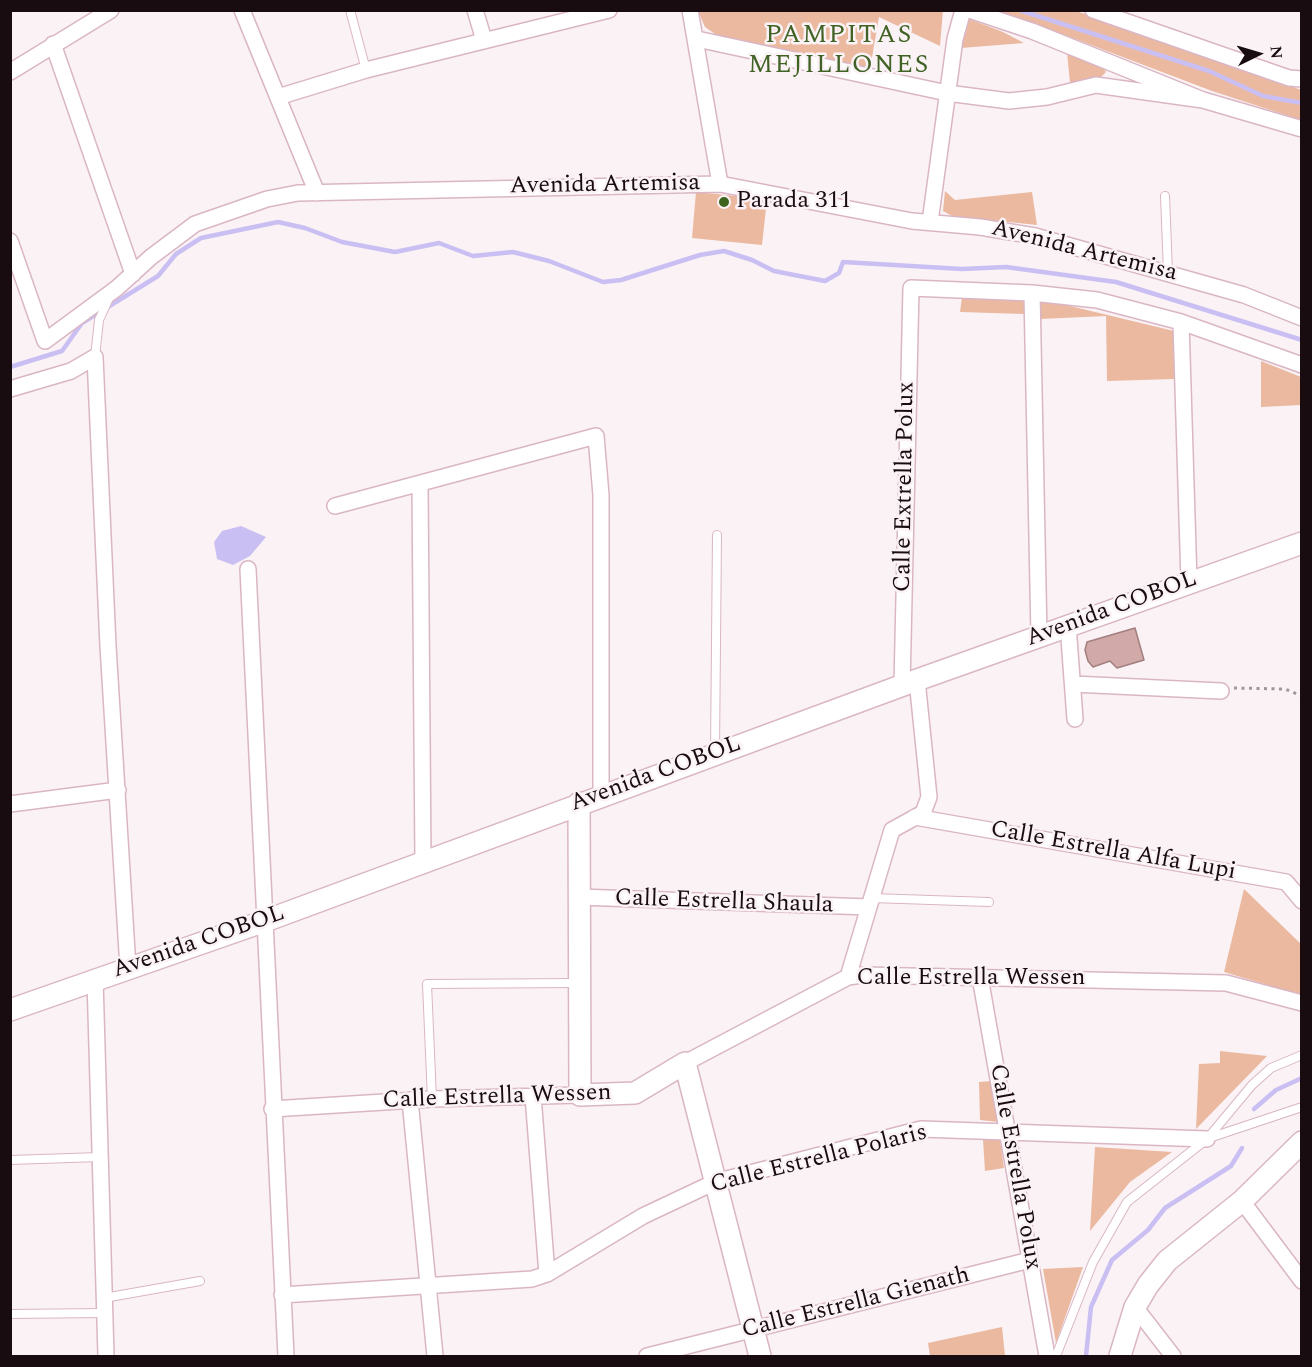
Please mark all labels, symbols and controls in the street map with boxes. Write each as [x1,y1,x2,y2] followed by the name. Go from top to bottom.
[748,21,930,82] district label: PAMPITAS MEJILLONES
[1228,24,1288,84] north arrow
[1263,45,1288,60] text: N
[510,170,700,202] street label: Avenida Artemisa
[736,188,851,216] place label: Parada 311
[717,195,731,209] marker: Parada 311
[988,215,1180,289] street label: Avenida Artemisa
[890,382,922,592] street label: Calle Extrella Polux
[1023,566,1201,654] street label: Avenida COBOL
[567,731,745,819] street label: Avenida COBOL
[988,816,1238,888] street label: Calle Estrella Alfa Lupi
[614,885,834,921] street label: Calle Estrella Shaula
[109,900,289,986] street label: Avenida COBOL
[856,965,1086,993] street label: Calle Estrella Wessen
[982,1062,1046,1272] street label: Calle Estrella Polux
[382,1080,612,1116] street label: Calle Estrella Wessen
[708,1119,930,1201] street label: Calle Estrella Polaris
[739,1262,973,1346] street label: Calle Estrella Gienath

